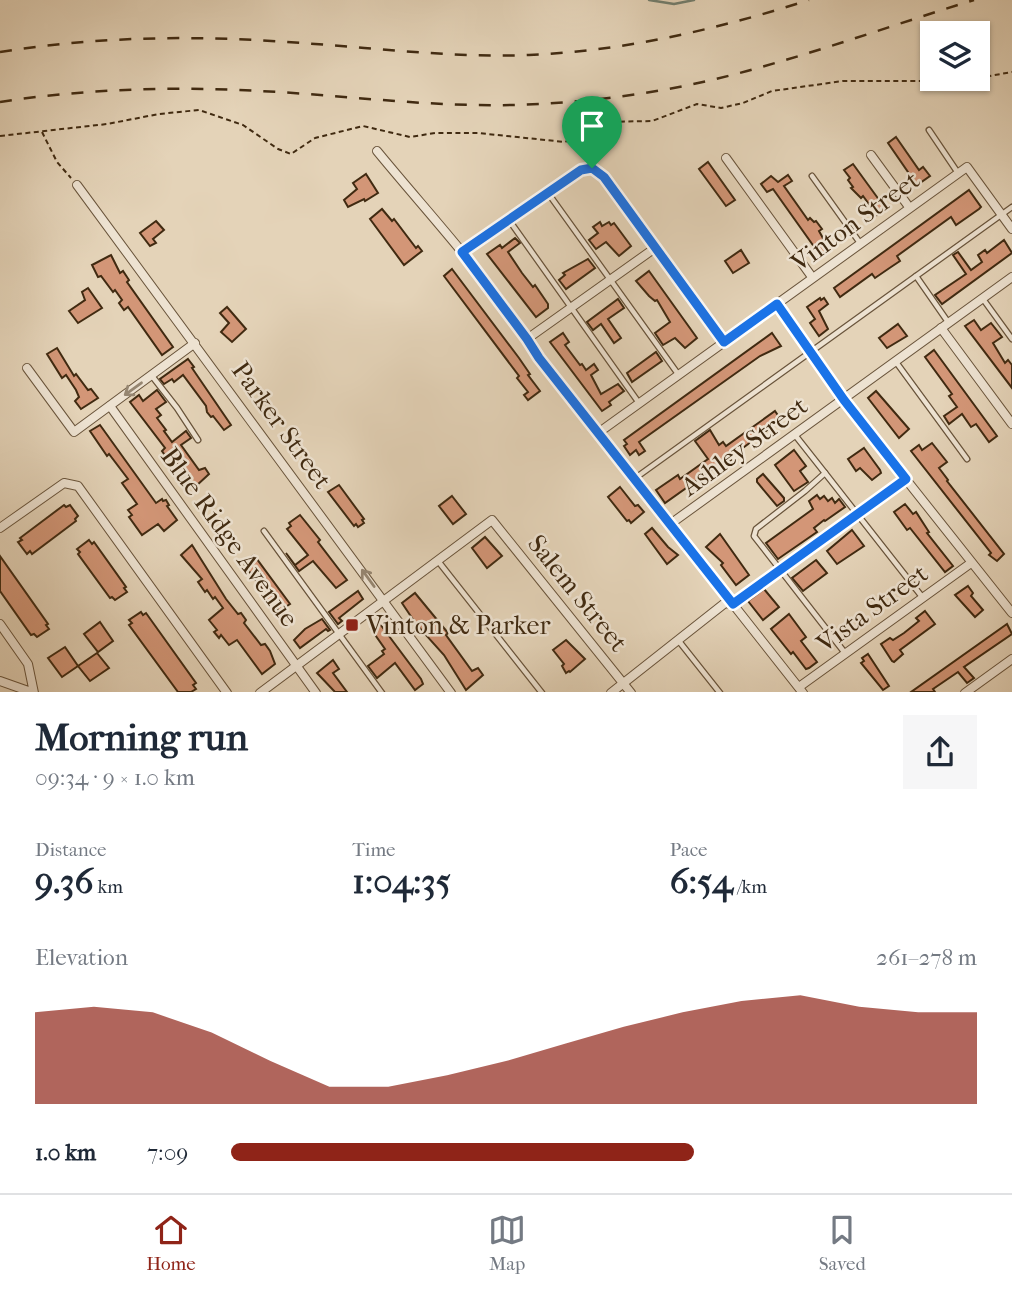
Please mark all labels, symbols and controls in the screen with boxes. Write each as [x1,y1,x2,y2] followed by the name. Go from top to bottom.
[920,21,990,91] map controls
[920,21,990,91] button: layers
[562,96,622,168] pin
[573,107,611,145] icon: arrive
[784,164,926,279] street label: Vinton Street
[225,356,338,495] street label: Parker Street
[124,382,143,396] one-way arrow
[674,390,814,503] street label: Ashley Street
[154,442,305,633] street label: Blue Ridge Avenue
[521,529,635,658] street label: Salem Street
[810,557,934,660] street label: Vista Street
[361,568,376,587] one-way arrow
[365,610,551,641] place label: Vinton & Parker
[344,617,360,633] marker: Vinton & Parker
[35,715,248,760] text: Morning run
[903,715,977,789] button: share
[35,764,195,791] text: 09:34 · 9 × 1.0 km
[35,839,106,861] text: Distance
[352,839,396,861] text: Time
[670,839,708,861] text: Pace
[35,861,93,902] text: 9.36
[352,861,451,902] text: 1:04:35
[670,861,733,902] text: 6:54
[93,876,123,898] text: km
[733,876,767,898] text: /km
[35,944,128,971] text: Elevation
[876,944,977,971] text: 261–278 m
[35,1139,96,1166] text: 1.0 km
[147,1139,188,1166] text: 7:09
[146,1211,196,1275] tab: Home
[488,1211,526,1275] tab: Map
[819,1211,866,1275] tab: Saved

